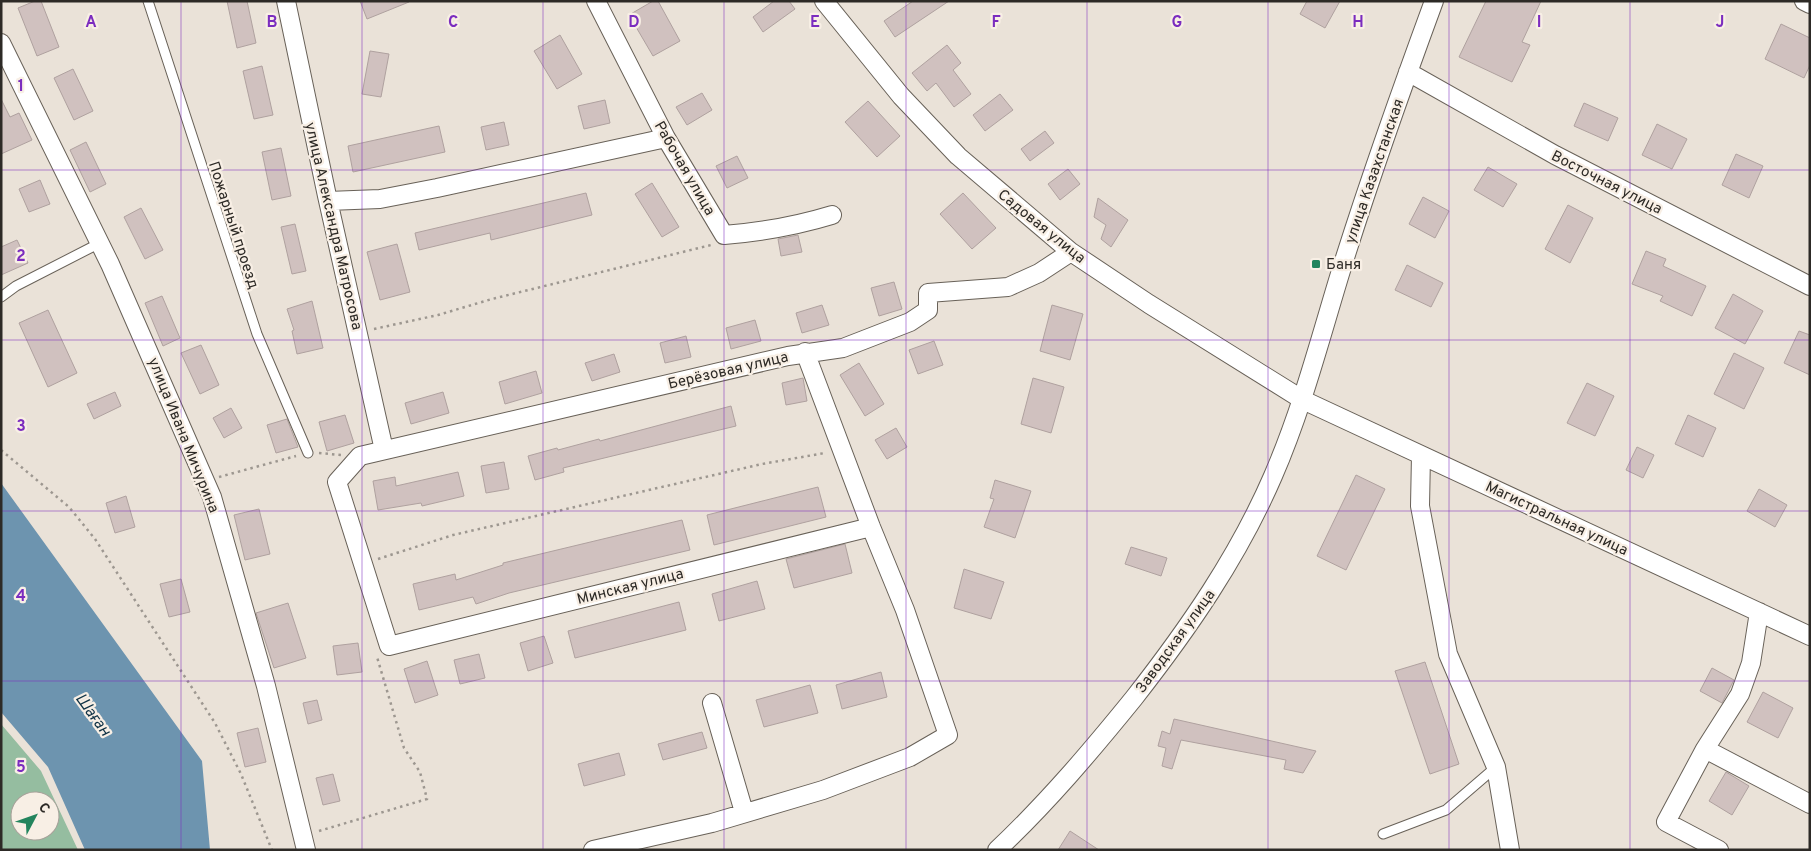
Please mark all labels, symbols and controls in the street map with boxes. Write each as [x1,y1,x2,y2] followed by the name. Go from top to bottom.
[85,13,97,33] text: A
[266,13,278,33] text: B
[448,13,458,33] text: C
[628,13,640,33] text: D
[810,13,820,33] text: E
[991,13,1001,33] text: F
[1172,13,1182,33] text: G
[1352,13,1364,33] text: H
[1537,13,1541,33] text: I
[1716,13,1724,33] text: J
[18,77,24,97] text: 1
[1342,96,1409,247] street label: улица Казахстанская
[649,118,718,219] street label: Рабочая улица
[299,121,366,332] street label: улица Александра Матросова
[1548,147,1665,220] street label: Восточная улица
[203,159,262,292] street label: Пожарный проезд
[993,186,1089,268] street label: Садовая улица
[16,247,26,267] text: 2
[1326,256,1361,275] place label: Баня
[1310,258,1322,270] marker: Баня
[666,348,790,395] street label: Берёзовая улица
[143,355,222,516] street label: улица Ивана Мичурина
[16,417,26,437] text: 3
[1482,478,1631,561] street label: Магистральная улица
[575,565,686,610] street label: Минская улица
[1132,586,1220,697] street label: Заводская улица
[16,587,26,607] text: 4
[70,690,115,741] water label: Шаған
[16,758,26,778] text: 5
[10,791,60,841] north arrow
[34,800,53,817] text: С

